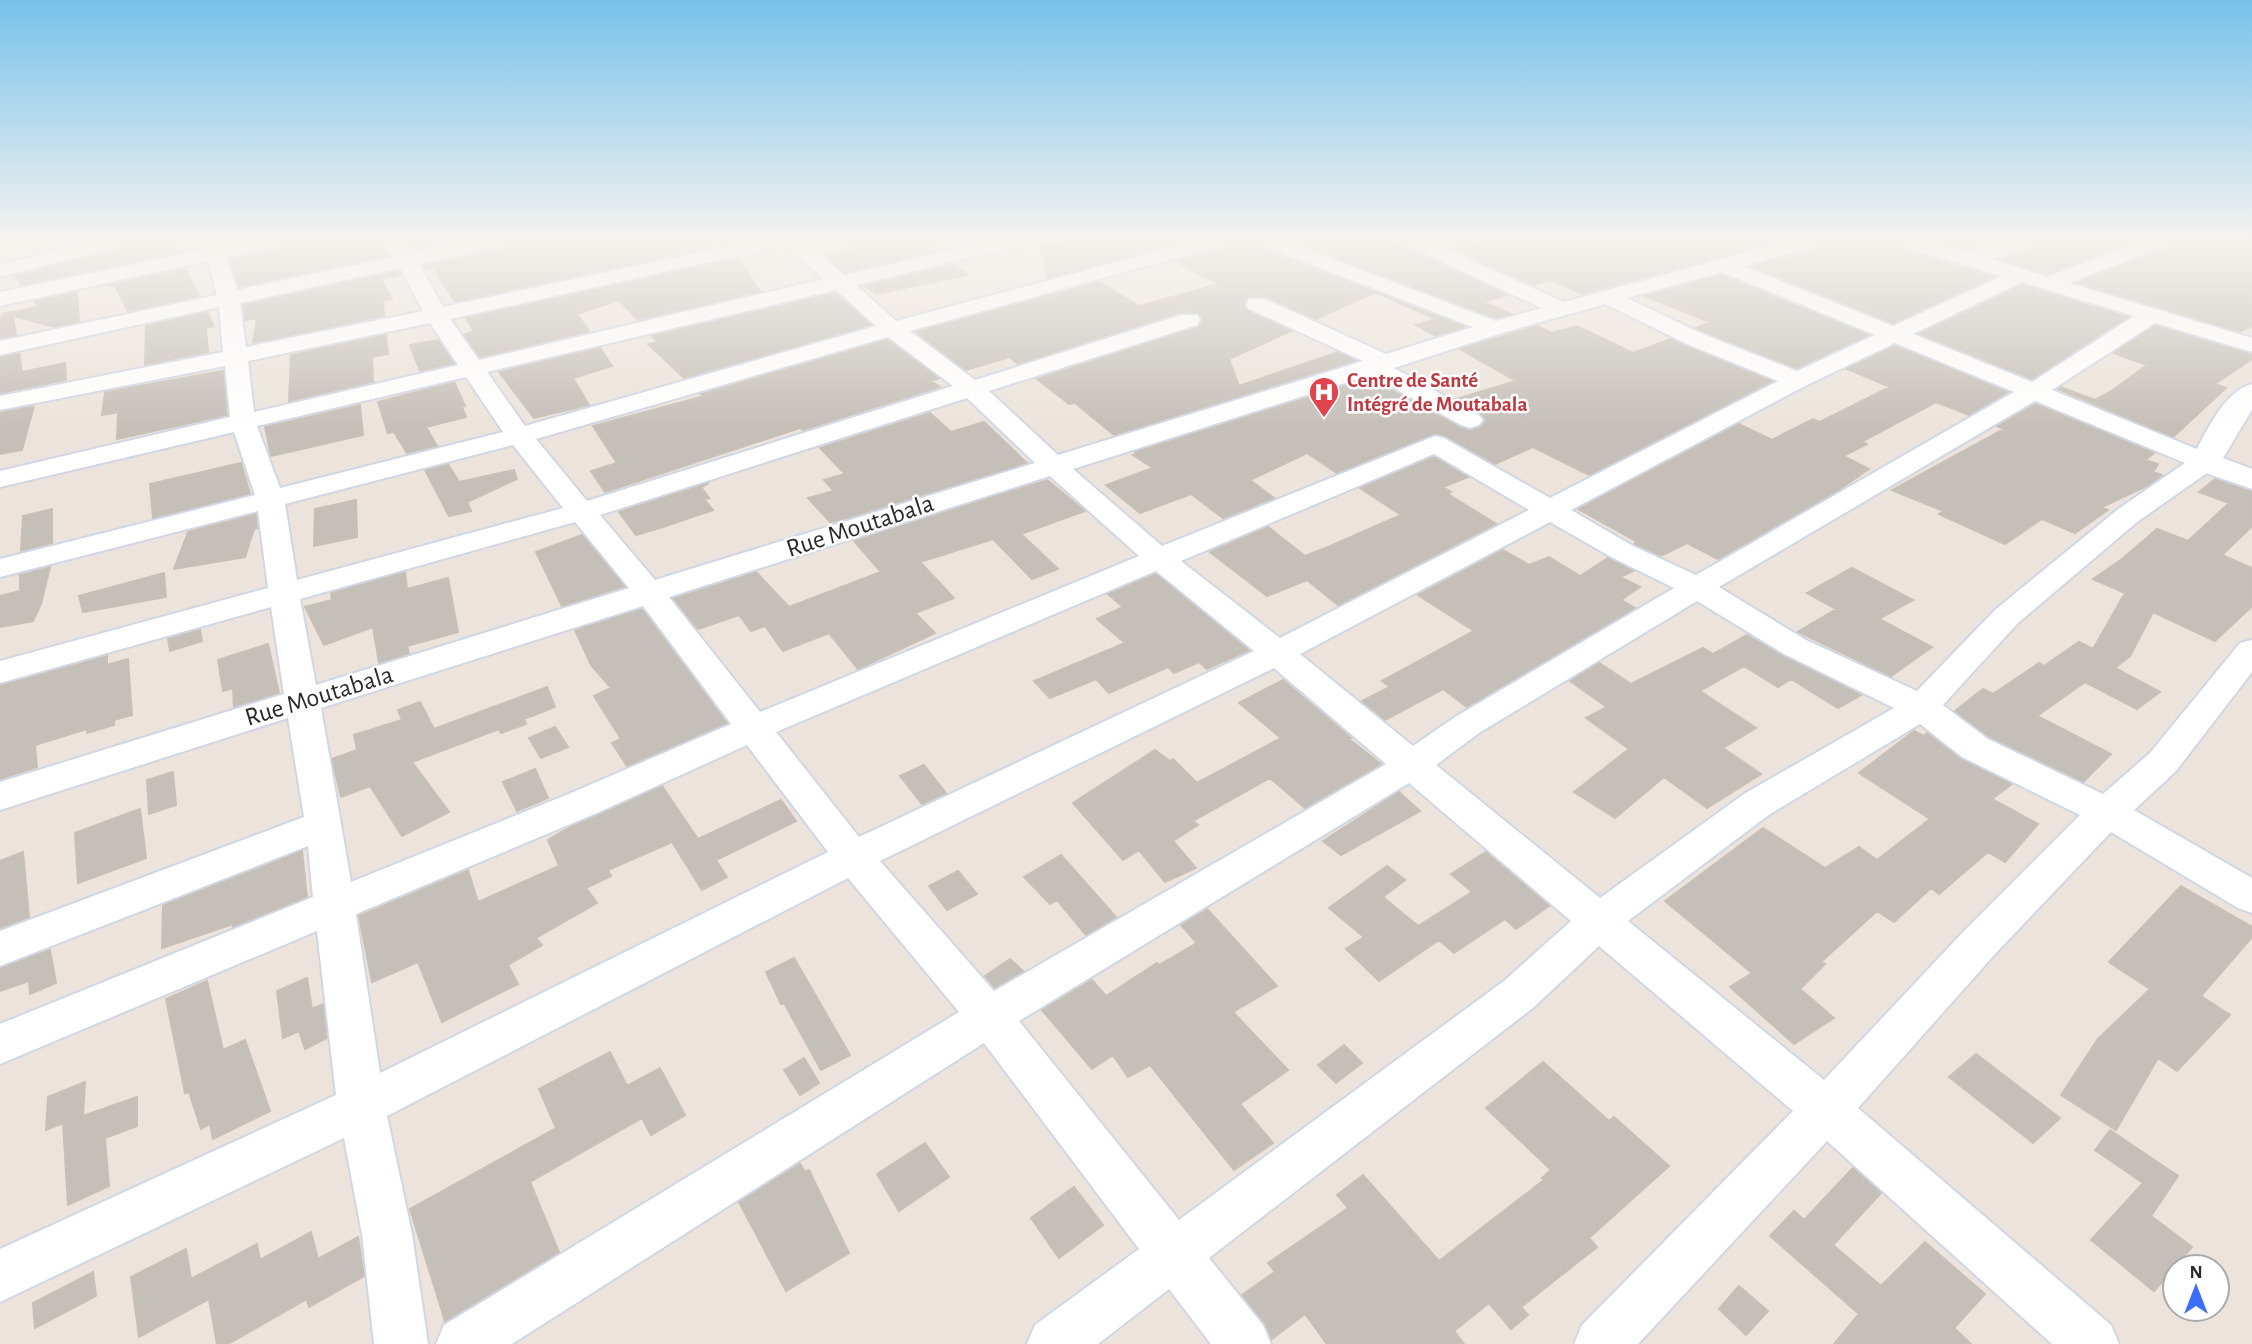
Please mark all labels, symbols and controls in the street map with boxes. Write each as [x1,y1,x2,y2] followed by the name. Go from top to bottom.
[1347,370,1528,415] place label: Centre de Santé Intégré de Moutabala
[1307,375,1341,419] hospital icon: Centre de Santé Intégré de Moutabala
[783,490,937,562] street label: Rue Moutabala
[242,661,396,731] street label: Rue Moutabala
[2161,1253,2231,1323] north arrow
[2189,1263,2203,1282] text: N

